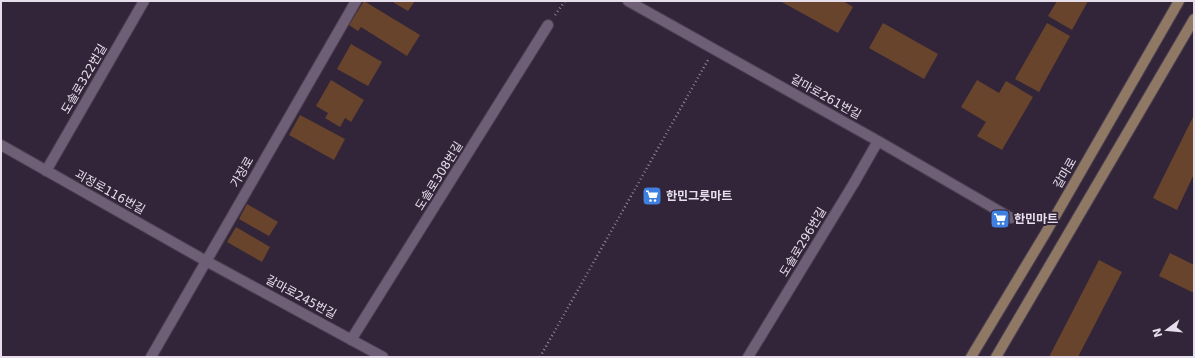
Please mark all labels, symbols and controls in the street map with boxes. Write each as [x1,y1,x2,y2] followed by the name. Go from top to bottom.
[58,42,110,116] street label: 도솔로322번길
[788,72,864,122] street label: 갈마로261번길
[412,139,466,213] street label: 도솔로308번길
[228,154,256,190] street label: 가장로
[1051,155,1079,191] street label: 갈마로
[72,167,148,217] street label: 괴정로116번길
[641,185,663,207] supermarket icon: 한민그릇마트
[666,189,732,203] place label: 한민그릇마트
[777,205,829,279] street label: 도솔로296번길
[989,208,1011,230] supermarket icon: 한민마트
[1014,212,1058,226] place label: 한민마트
[263,272,339,322] street label: 갈마로245번길
[1147,310,1187,350] north arrow
[1150,326,1165,339] text: N

